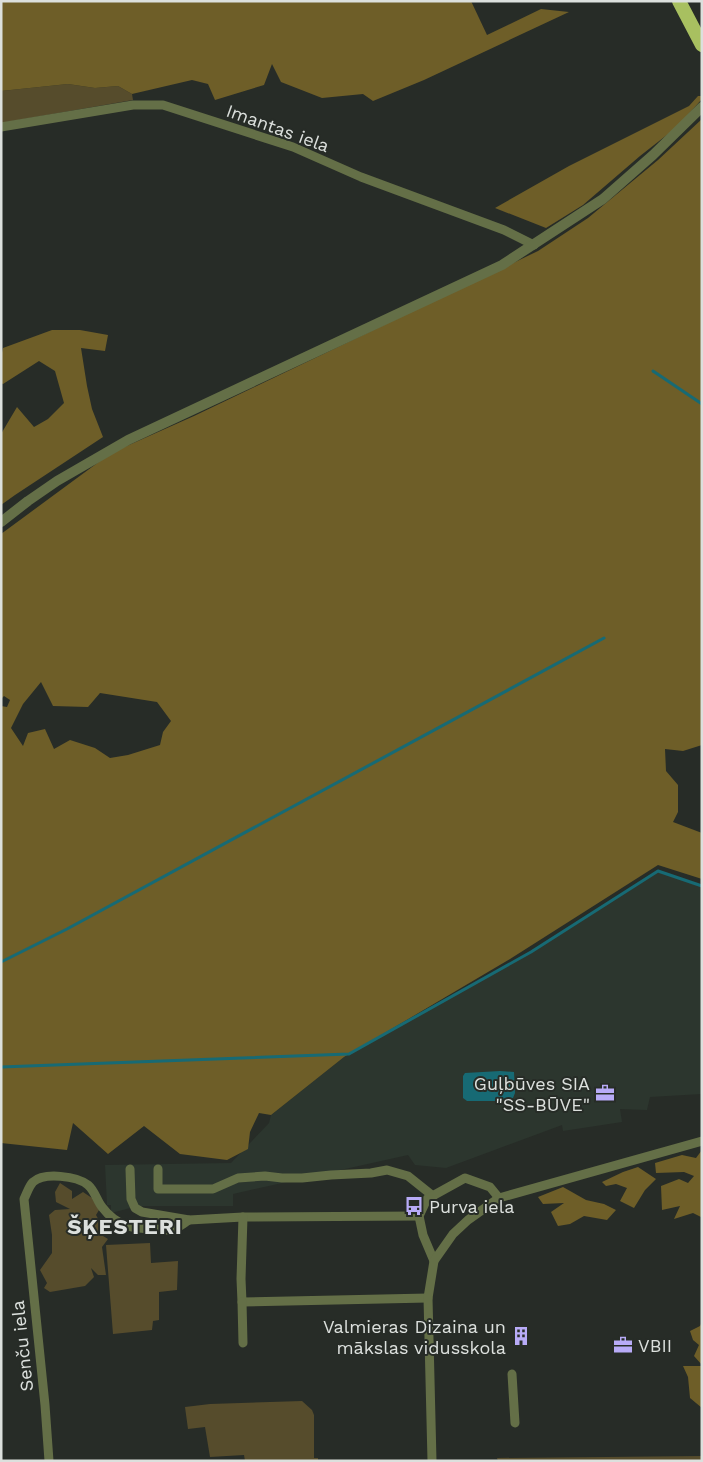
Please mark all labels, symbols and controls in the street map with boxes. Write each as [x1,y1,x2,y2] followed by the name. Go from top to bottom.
[224,100,332,156] street label: Imantas iela
[474,1073,590,1115] place label: Guļbūves SIA "SS-BŪVE"
[594,1082,616,1104] office icon: Guļbūves SIA "SS-BŪVE"
[403,1195,425,1217] bus stop icon: Purva iela
[429,1196,514,1217] place label: Purva iela
[67,1214,183,1239] district label: ŠĶESTERI
[7,1300,37,1392] street label: Senču iela
[323,1316,506,1358] place label: Valmieras Dizaina un mākslas vidusskola
[510,1325,532,1347] building icon: Valmieras Dizaina un mākslas vidusskola
[612,1334,634,1356] office icon: VBII
[638,1335,672,1356] place label: VBII

